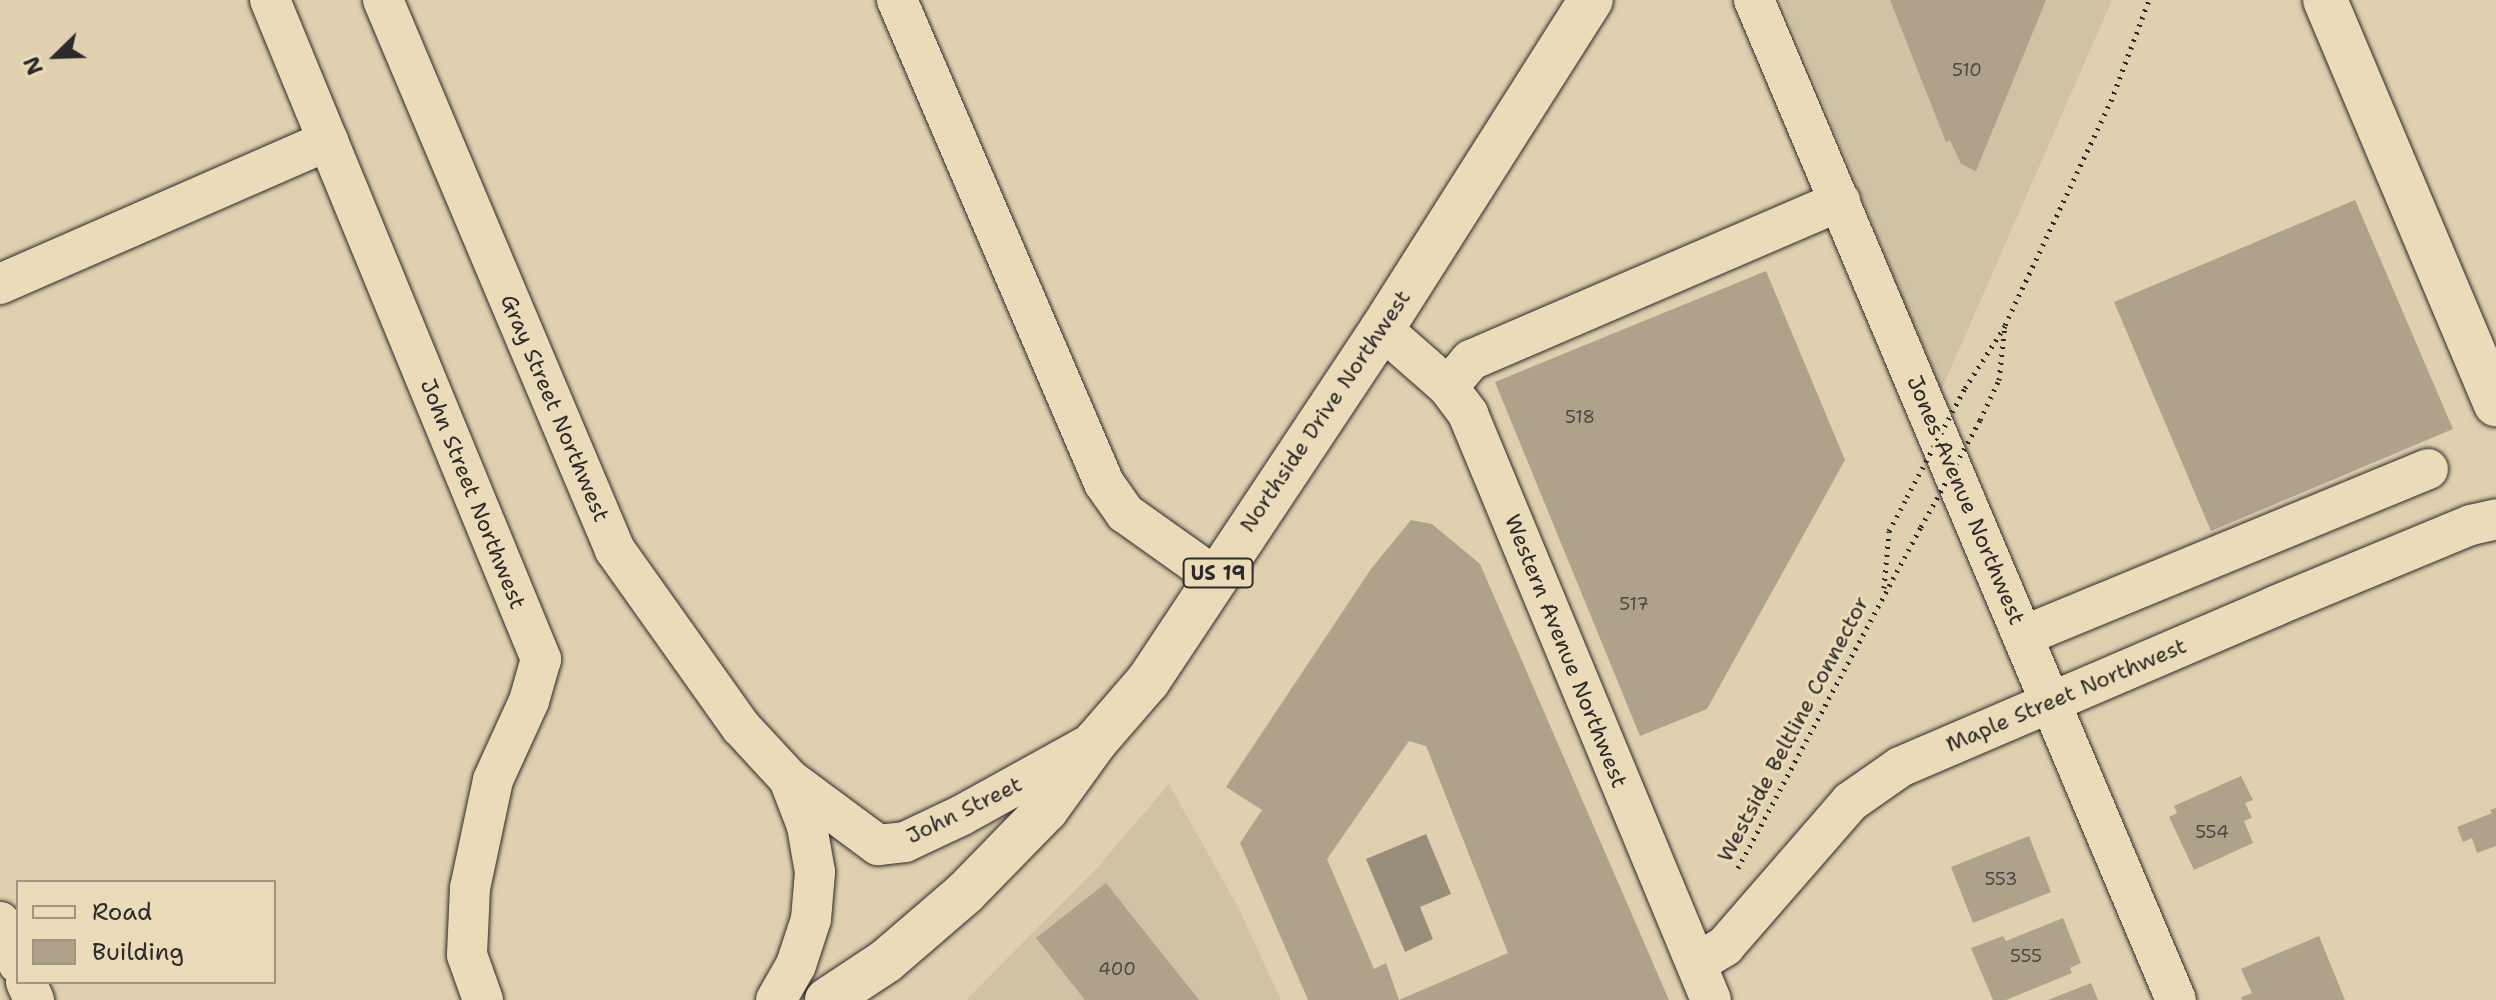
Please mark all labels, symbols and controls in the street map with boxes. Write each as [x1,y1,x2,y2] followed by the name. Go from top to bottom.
[16,16,96,96] north arrow
[17,52,50,79] text: N
[1952,59,1982,81] house number: 510
[1234,285,1416,537] street label: Northside Drive Northwest
[495,290,615,526] street label: Gray Street Northwest
[1901,371,2031,629] street label: Jones Avenue Northwest
[415,375,531,613] street label: John Street Northwest
[1565,406,1595,428] house number: 518
[1499,510,1633,792] street label: Western Avenue Northwest
[1182,557,1254,589] road number: US 19
[1712,592,1874,866] street label: Westside Beltline Connector
[1619,593,1649,615] house number: 517
[1942,632,2190,758] street label: Maple Street Northwest
[902,771,1026,849] street label: John Street
[2195,821,2229,843] house number: 554
[1984,868,2018,890] house number: 553
[16,880,276,984] legend
[92,896,152,928] text: Road
[92,936,184,968] text: Building
[2010,945,2042,967] house number: 555
[1098,958,1136,980] house number: 400

